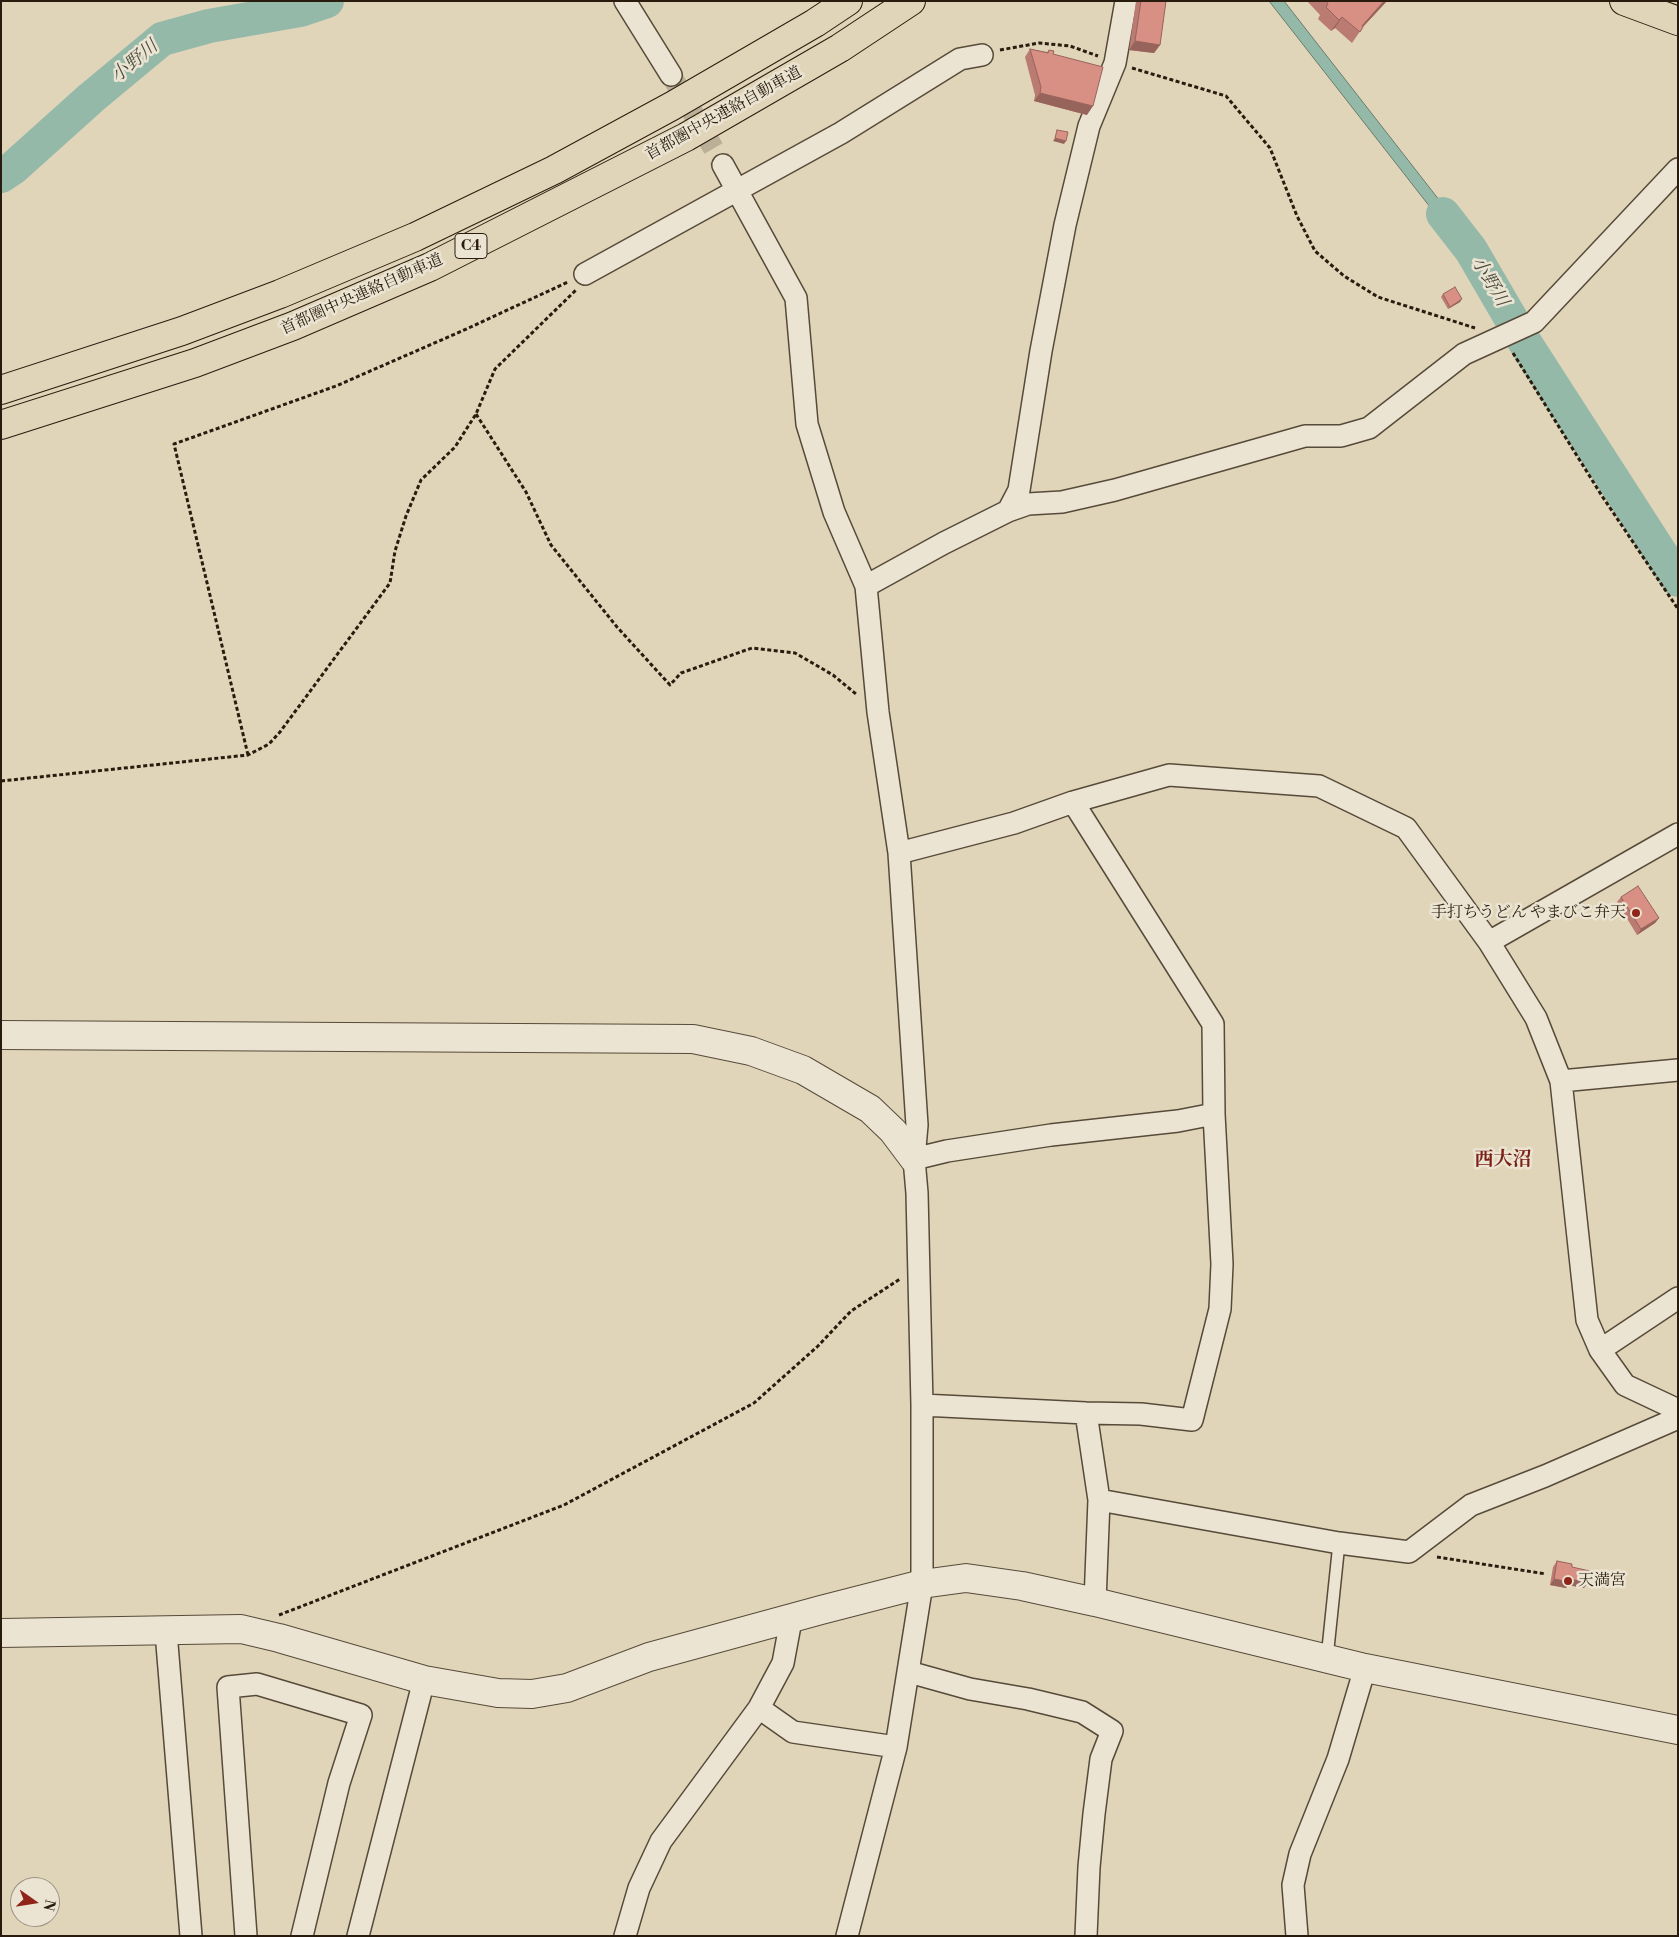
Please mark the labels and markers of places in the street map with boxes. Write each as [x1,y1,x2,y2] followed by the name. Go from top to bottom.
[1431,903,1626,923] place label: 手打ちうどん やまびこ弁天
[1630,907,1642,919] marker: 手打ちうどん やまびこ弁天
[1578,1571,1626,1591] place label: 天満宮
[1562,1575,1574,1587] marker: 天満宮

